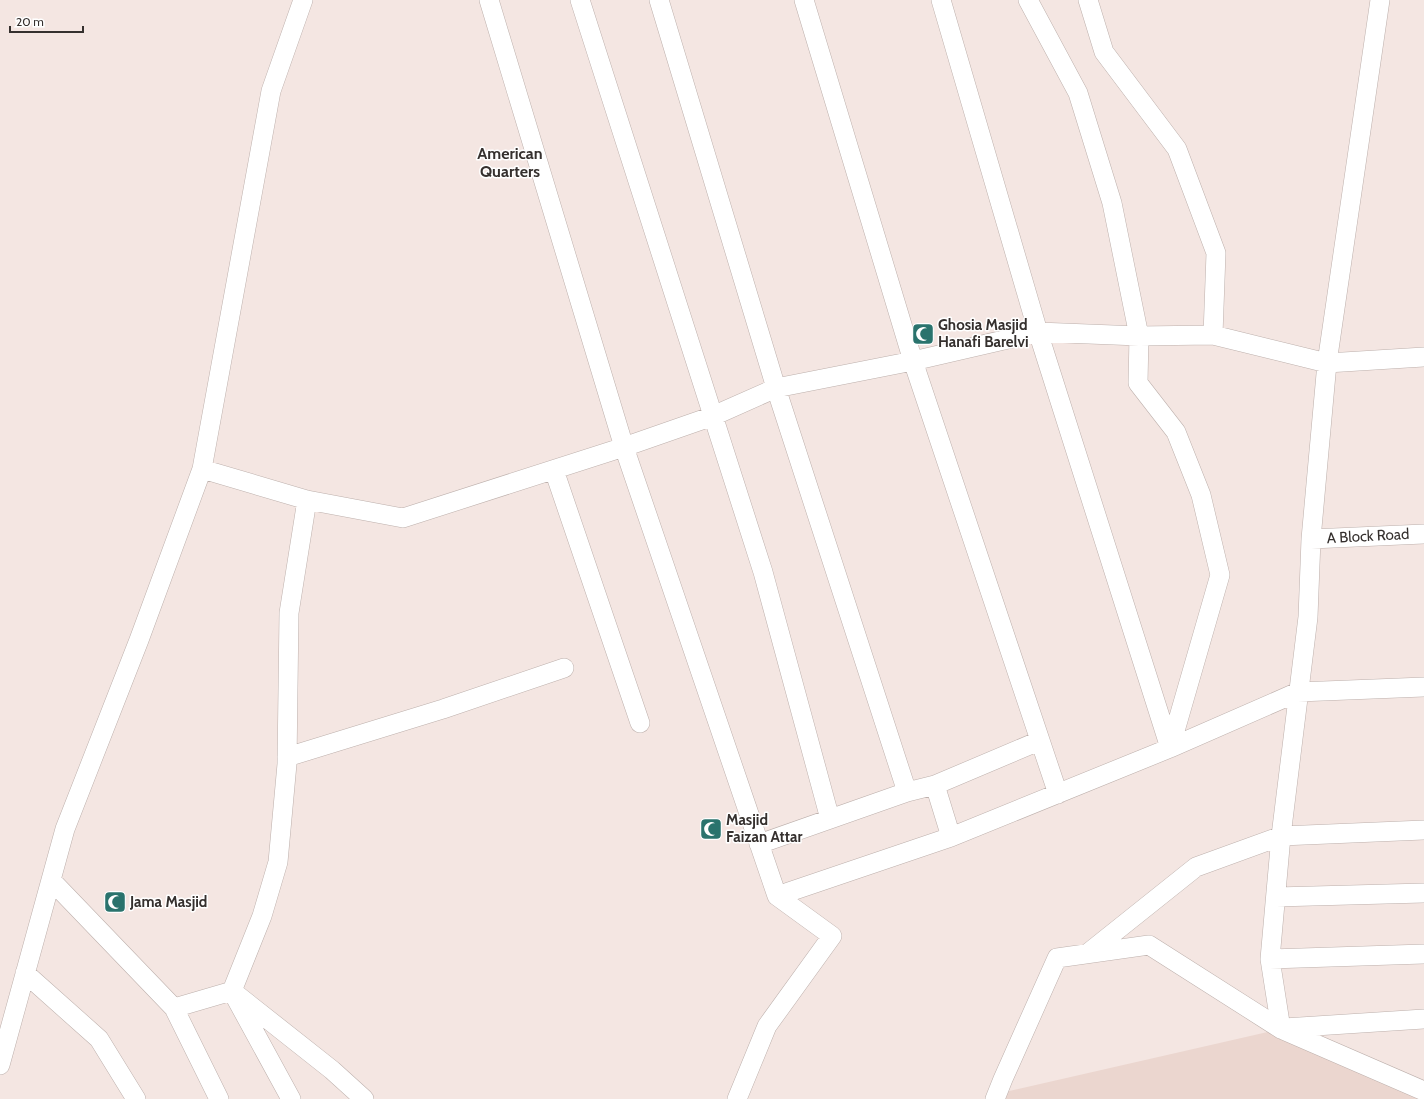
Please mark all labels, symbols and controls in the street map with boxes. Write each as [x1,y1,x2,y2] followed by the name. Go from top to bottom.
[10,8,83,34] scale bar
[16,14,44,29] text: 20 m
[477,144,543,181] district label: American Quarters
[938,316,1029,351] place label: Ghosia Masjid Hanafi Barelvi
[910,321,936,347] mosque icon: Ghosia Masjid Hanafi Barelvi
[1326,525,1410,547] street label: A Block Road
[726,811,802,846] place label: Masjid Faizan Attar
[698,816,724,842] mosque icon: Masjid Faizan Attar
[102,889,128,915] mosque icon: Jama Masjid
[129,893,207,911] place label: Jama Masjid

